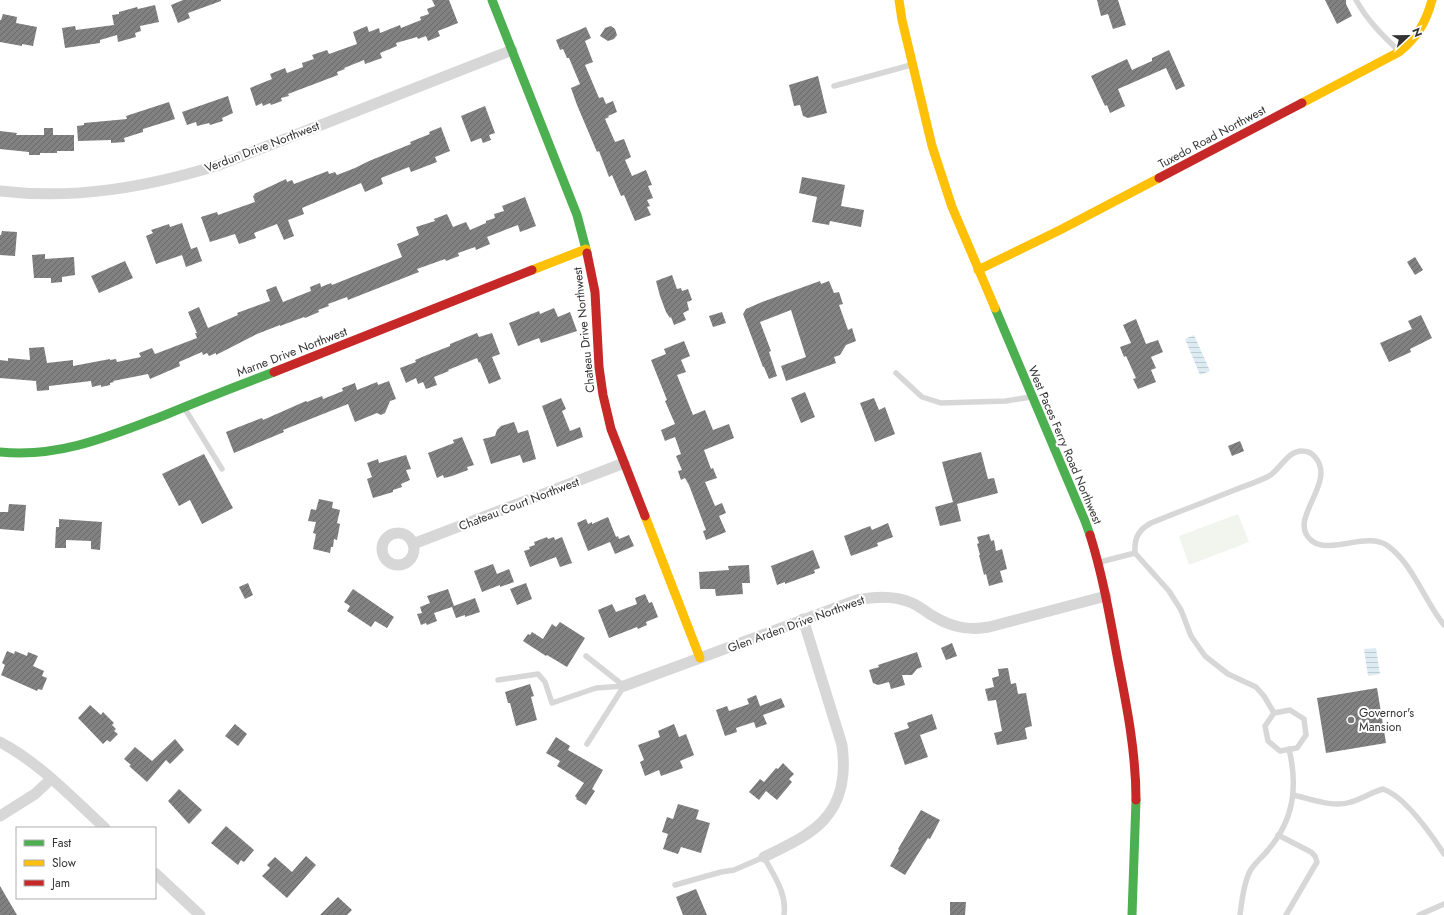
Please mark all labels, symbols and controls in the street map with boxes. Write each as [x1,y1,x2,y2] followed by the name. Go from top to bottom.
[1388,16,1428,56] north arrow
[1408,25,1426,39] text: N
[1155,101,1269,173] street label: Tuxedo Road Northwest
[202,117,322,177] street label: Verdun Drive Northwest
[568,266,600,394] street label: Chateau Drive Northwest
[234,323,350,381] street label: Marne Drive Northwest
[1023,363,1107,527] street label: West Paces Ferry Road Northwest
[456,473,582,535] street label: Chateau Court Northwest
[725,591,867,657] street label: Glen Arden Drive Northwest
[1359,704,1414,736] place label: Governor's Mansion
[1346,715,1356,725] marker: Governor's Mansion
[16,827,156,899] legend
[52,834,71,852] text: Fast
[52,854,77,872] text: Slow
[50,874,70,892] text: Jam

